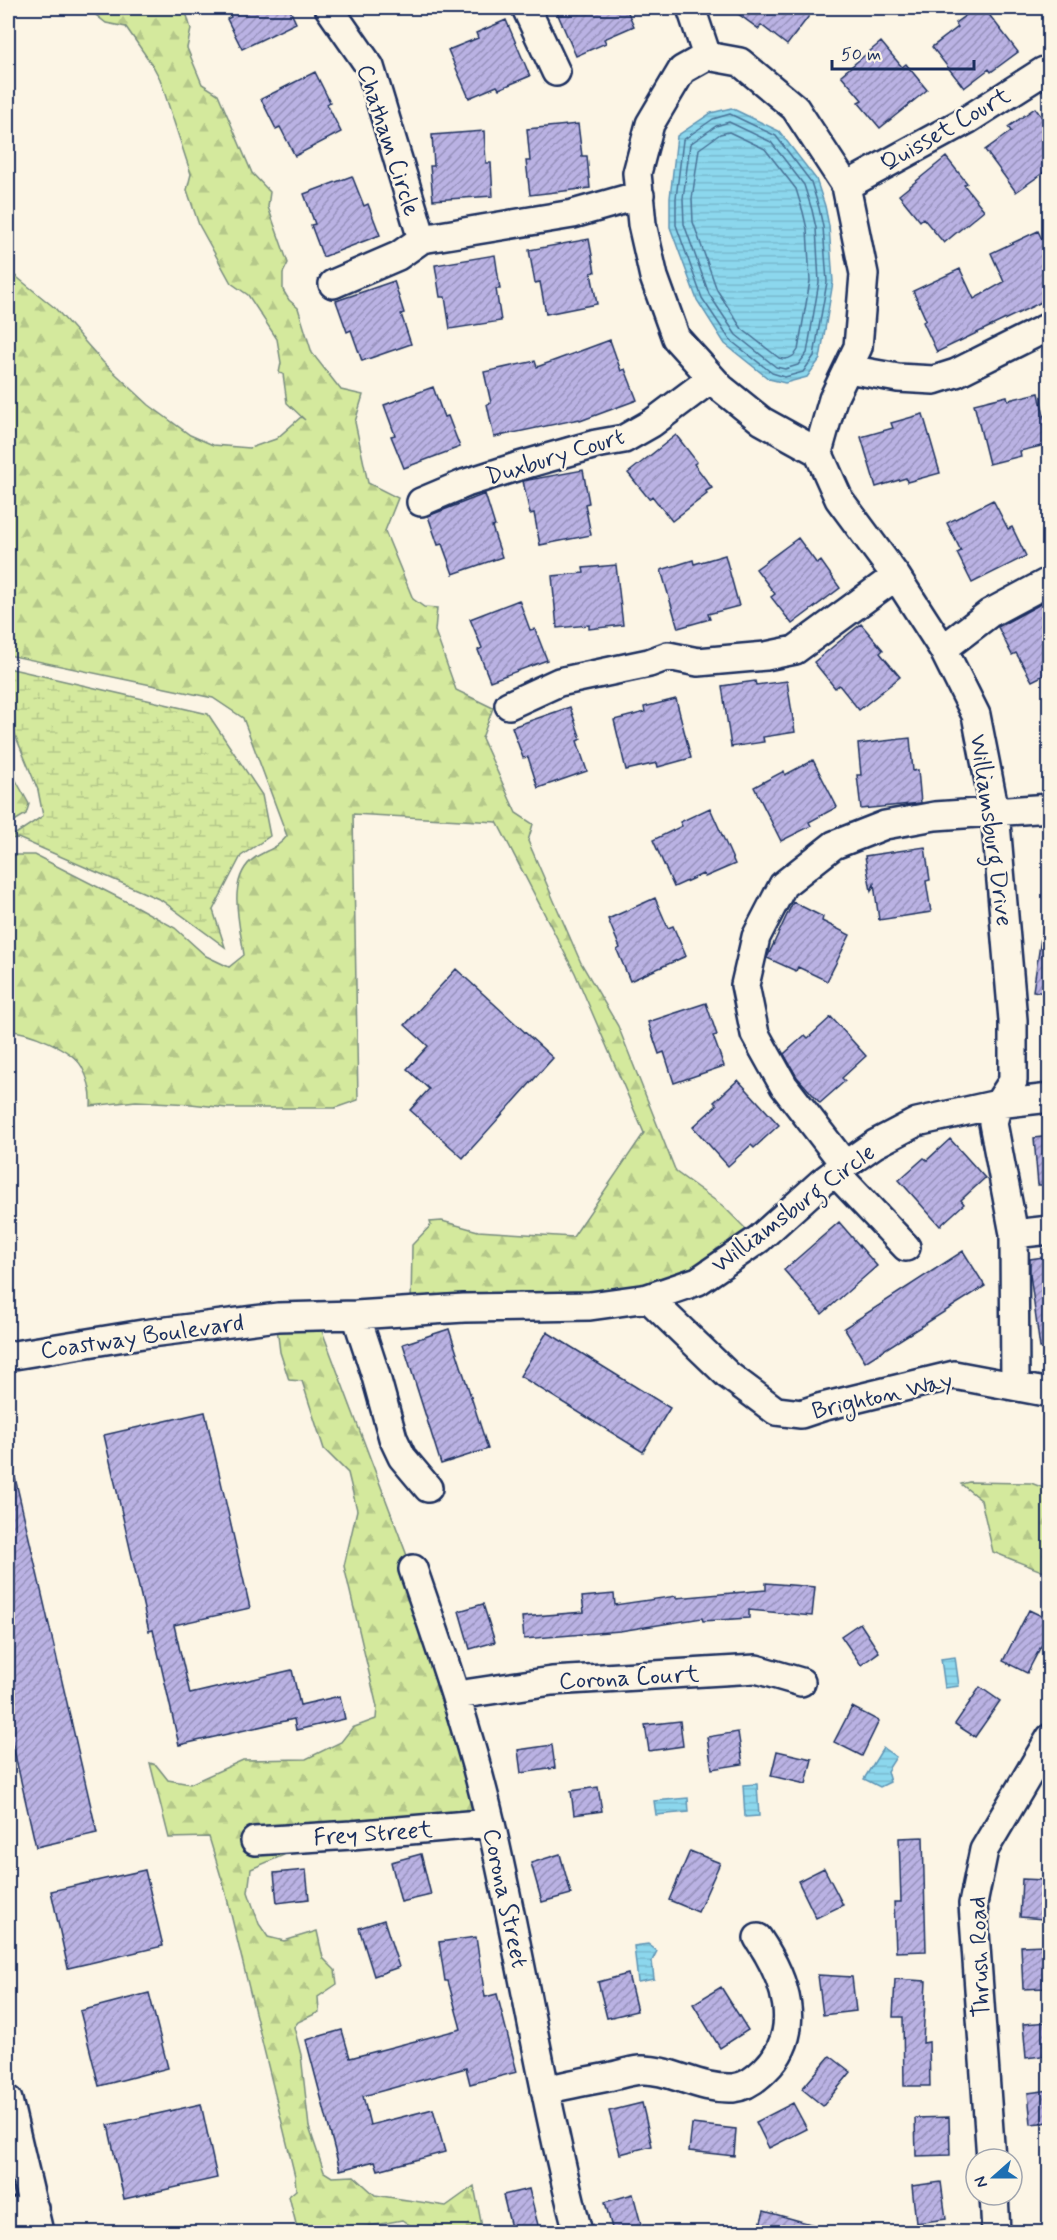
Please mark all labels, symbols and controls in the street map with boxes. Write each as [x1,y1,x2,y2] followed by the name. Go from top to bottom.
[832,33,974,71] scale bar
[841,43,881,67] text: 50 m
[348,61,427,220] street label: Chatham Circle
[875,81,1016,180] street label: Quisset Court
[482,422,629,493] street label: Duxbury Court
[959,732,1019,929] street label: Williamsburg Drive
[706,1137,884,1283] street label: Williamsburg Circle
[39,1308,246,1367] street label: Coastway Boulevard
[809,1365,956,1430] street label: Brighton Way
[558,1659,700,1698] street label: Corona Court
[313,1815,434,1854] street label: Frey Street
[475,1826,534,1971] street label: Corona Street
[963,1896,998,2018] street label: Thrush Road
[964,2147,1024,2207] north arrow
[970,2173,993,2191] text: N

